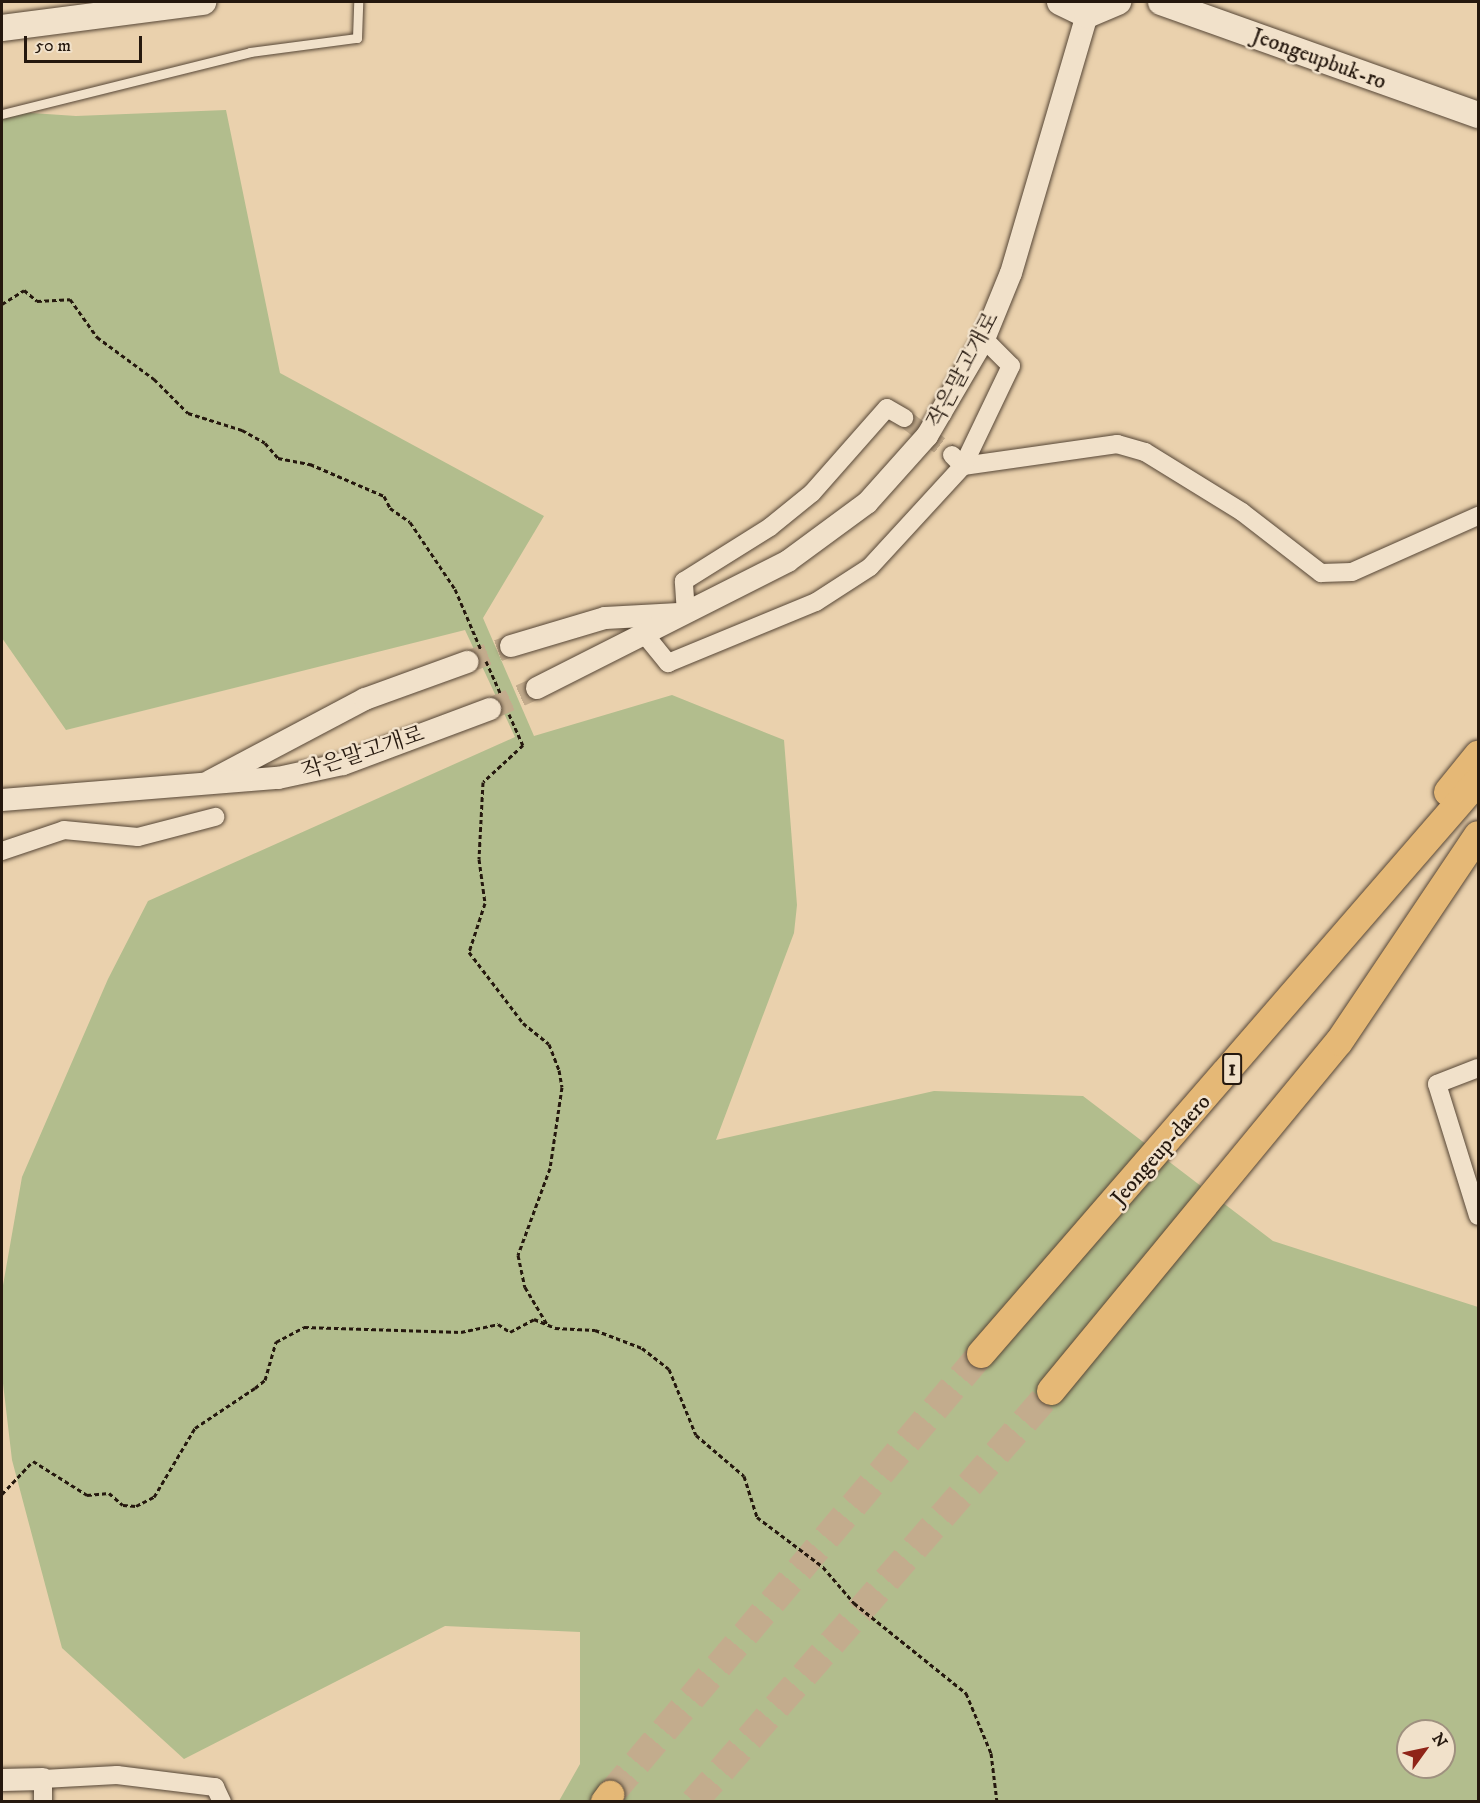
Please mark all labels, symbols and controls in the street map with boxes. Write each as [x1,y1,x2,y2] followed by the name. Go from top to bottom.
[1248,23,1390,95] street label: Jeongeupbuk-ro
[27,24,146,62] scale bar
[35,35,71,57] text: 50 m
[921,308,1005,432] street label: 작은말고개로
[298,721,428,785] street label: 작은말고개로
[1222,1051,1242,1087] road number: 1
[1106,1089,1216,1211] street label: Jeongeup-daero
[1396,1719,1456,1779] north arrow
[1427,1729,1451,1751] text: N

